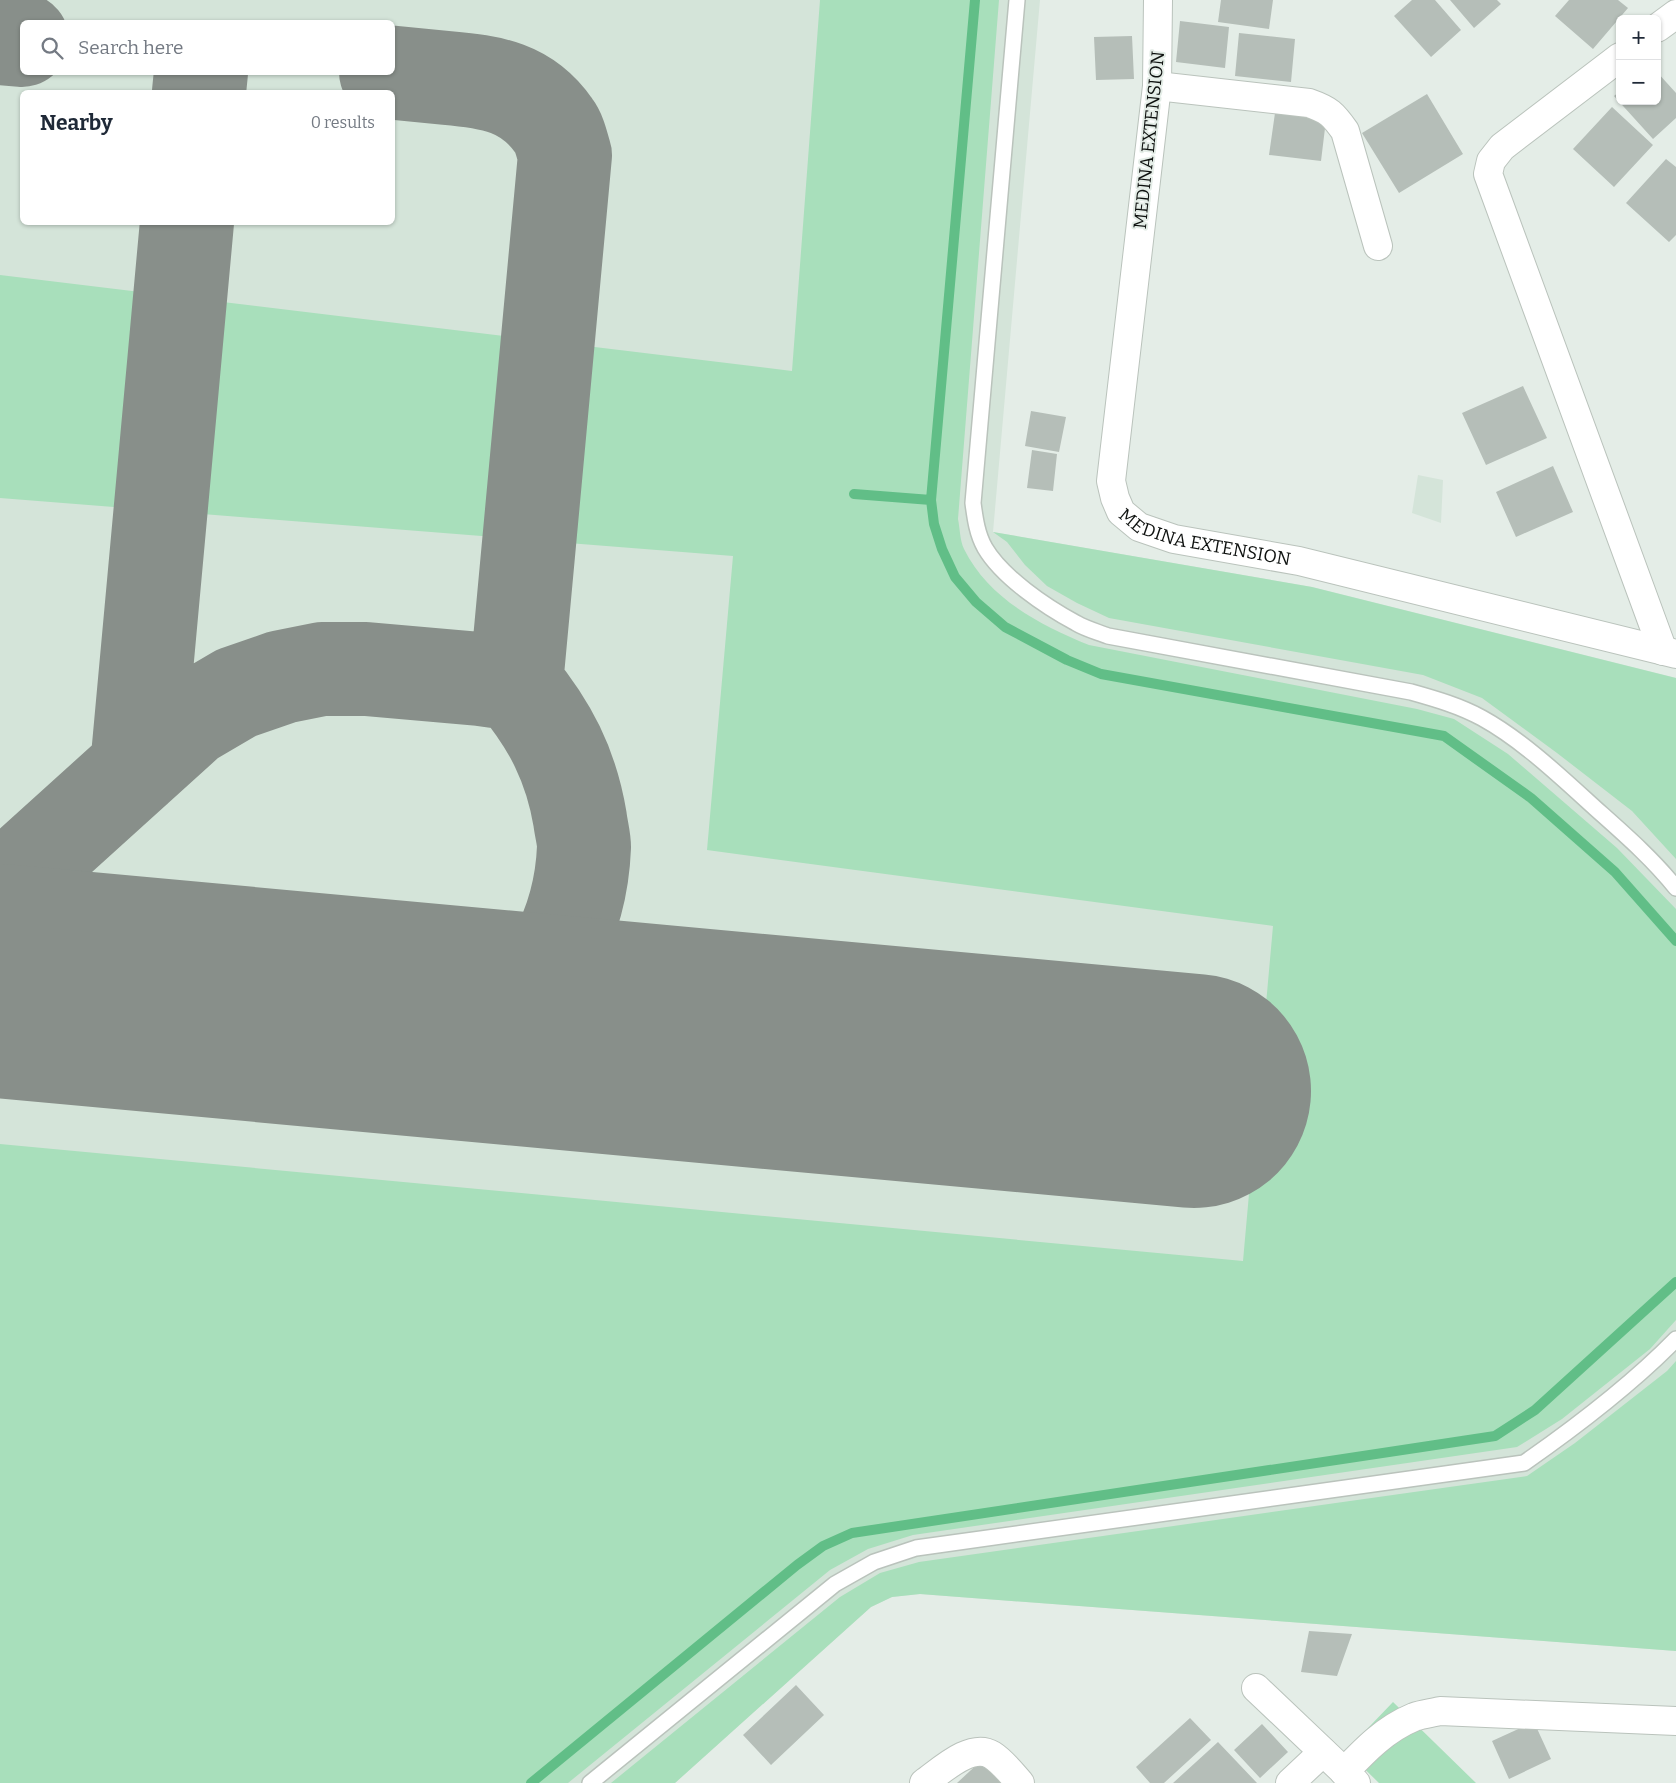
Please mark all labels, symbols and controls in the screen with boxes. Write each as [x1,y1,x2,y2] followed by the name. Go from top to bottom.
[1616,15,1661,105] map controls
[1616,15,1661,60] button: +
[20,20,395,75] search box
[38,34,66,62] icon: search
[78,36,183,59] text: Search here
[1129,50,1169,230] street label: MEDINA EXTENSION
[1616,60,1661,105] button: −
[40,110,113,136] text: Nearby
[311,113,375,132] text: 0 results
[1114,504,1293,570] street label: MEDINA EXTENSION

